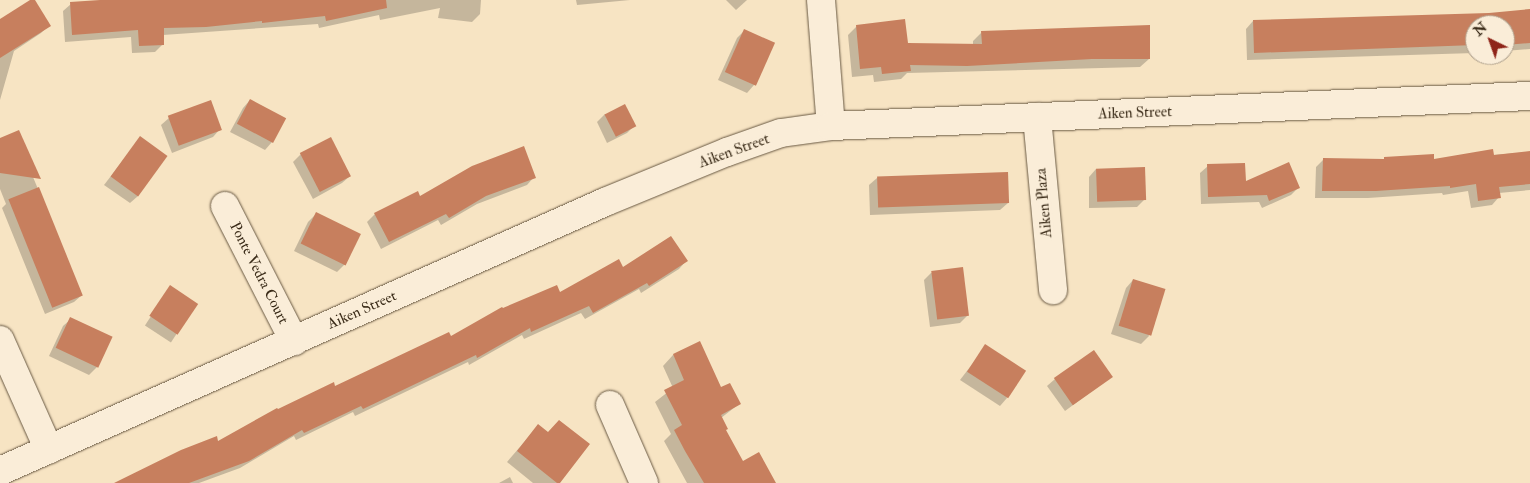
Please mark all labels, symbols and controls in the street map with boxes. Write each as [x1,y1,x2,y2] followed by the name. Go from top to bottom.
[1465,15,1515,65] north arrow
[1470,19,1491,40] text: N
[1098,103,1172,123] street label: Aiken Street
[696,130,772,172] street label: Aiken Street
[1032,167,1056,239] street label: Aiken Plaza
[226,219,292,327] street label: Ponte Vedra Court
[325,287,399,333] street label: Aiken Street

